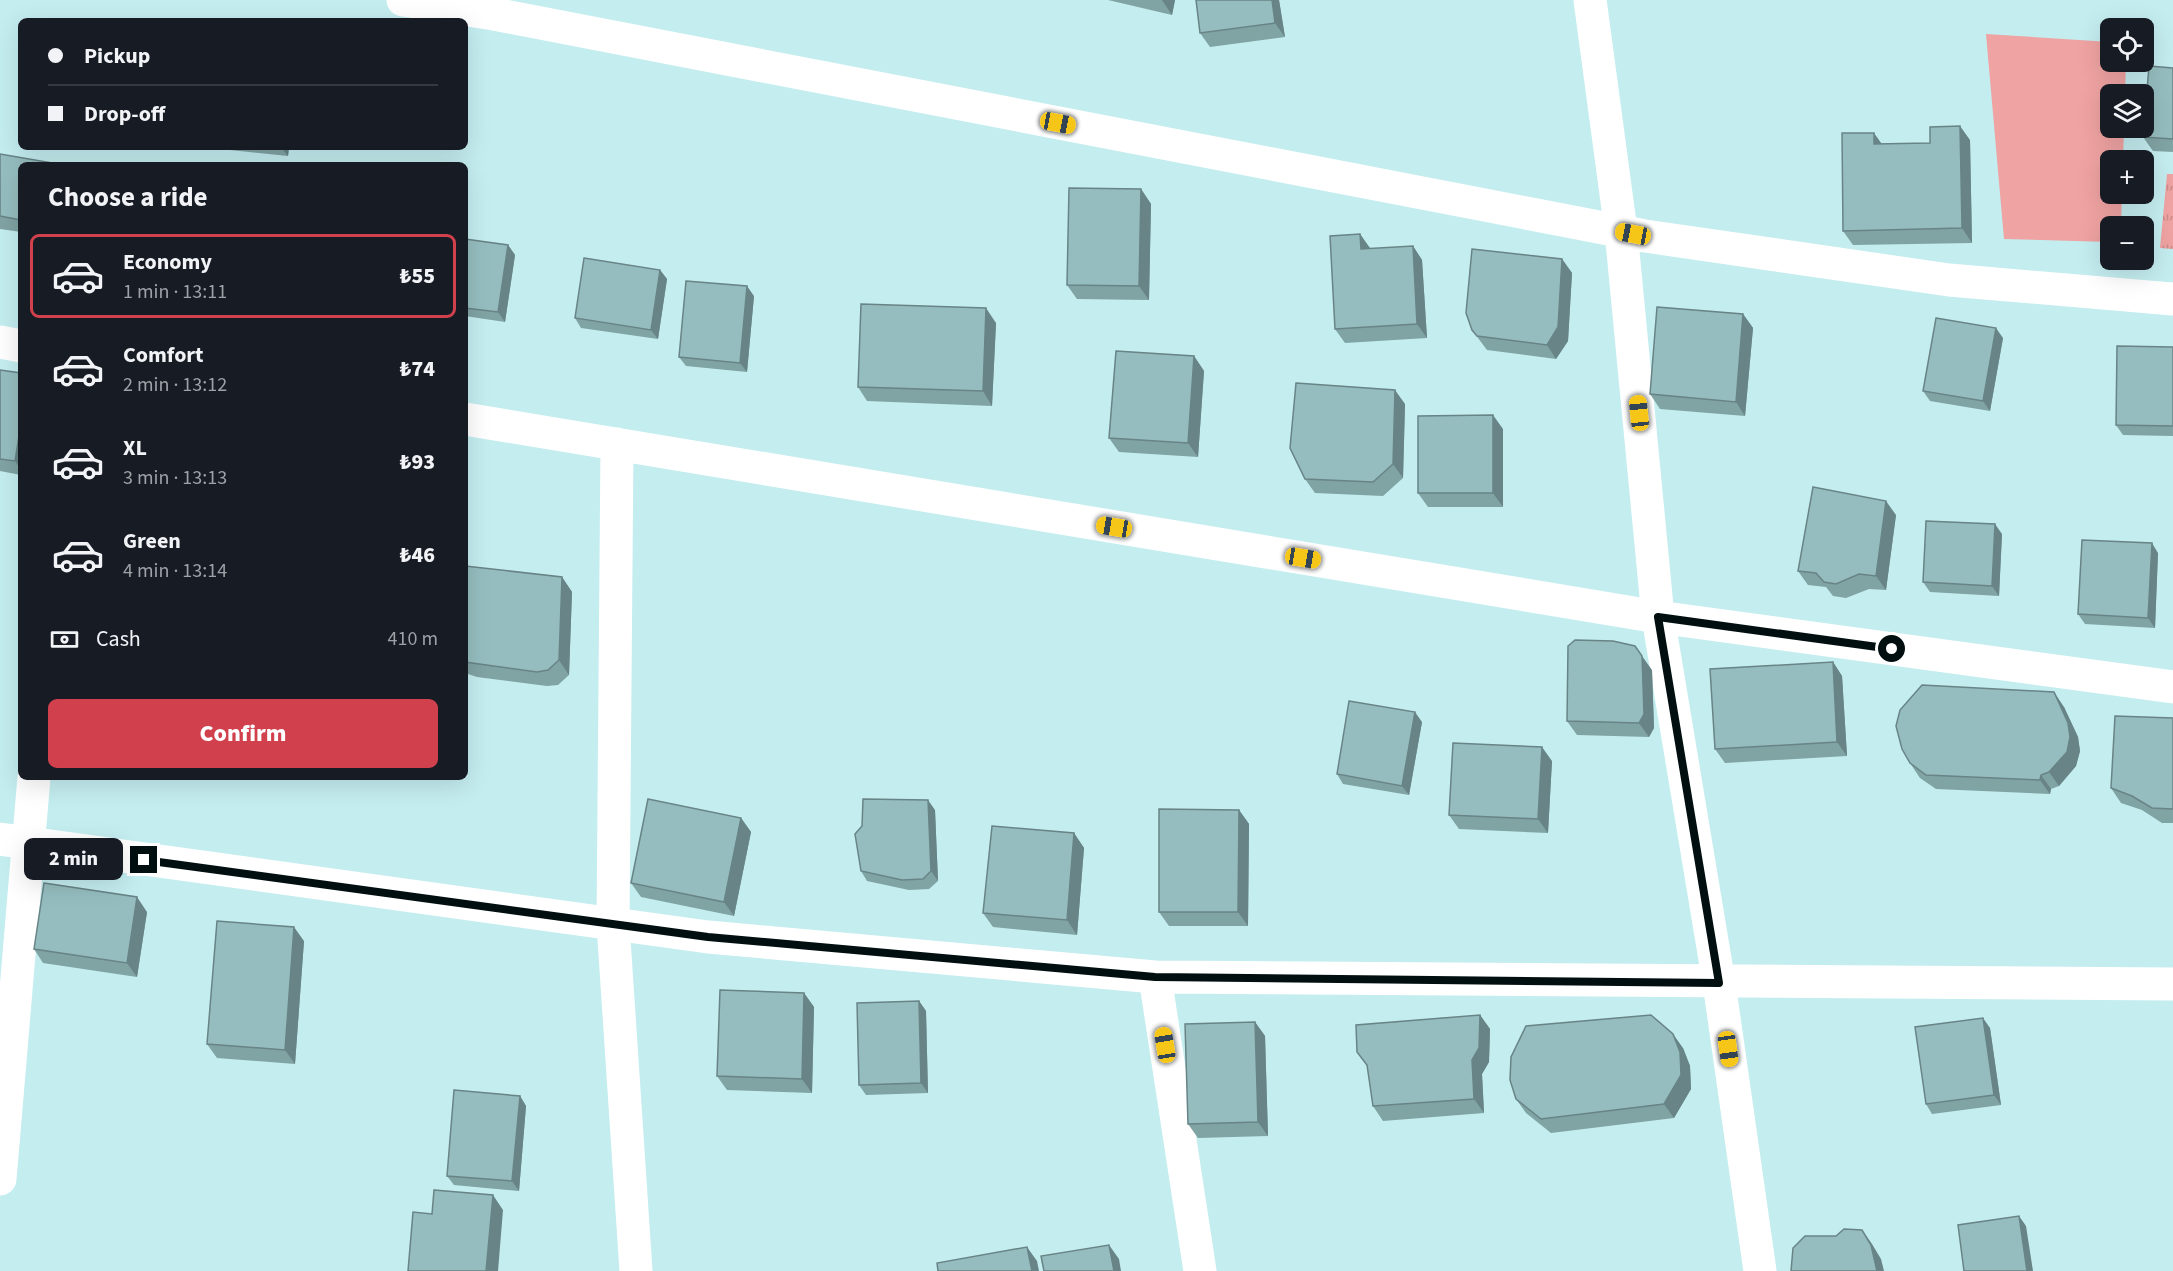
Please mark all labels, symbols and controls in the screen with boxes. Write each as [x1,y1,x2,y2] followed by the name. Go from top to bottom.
[2100,18,2154,270] map controls
[2100,18,2154,72] button: locate
[84,40,150,72] text: Pickup
[2100,84,2154,138] button: layers
[84,98,165,130] text: Drop-off
[1039,111,1077,135] car
[2100,150,2154,204] button: +
[48,178,208,217] text: Choose a ride
[2100,216,2154,270] button: −
[1614,222,1652,246] car
[123,246,212,278] text: Economy
[51,249,105,303] icon: car
[400,260,435,292] text: ₺55
[123,278,227,306] text: 1 min · 13:11
[123,339,204,371] text: Comfort
[51,342,105,396] icon: car
[400,353,435,385] text: ₺74
[123,371,227,399] text: 2 min · 13:12
[1628,394,1650,432] car
[123,432,147,464] text: XL
[51,435,105,489] icon: car
[400,446,435,478] text: ₺93
[123,464,227,492] text: 3 min · 13:13
[1095,515,1133,539] car
[123,525,181,557] text: Green
[51,528,105,582] icon: car
[400,539,435,571] text: ₺46
[1284,546,1322,570] car
[123,557,227,585] text: 4 min · 13:14
[48,623,81,656] icon: cash
[96,623,141,655] text: Cash
[388,625,438,653] text: 410 m
[1878,635,1905,662] route start
[48,699,438,768] button: Confirm
[24,839,123,881] callout: 2 min
[49,845,98,873] text: 2 min
[130,846,157,873] route end
[1153,1026,1177,1064] car
[1717,1030,1739,1068] car

